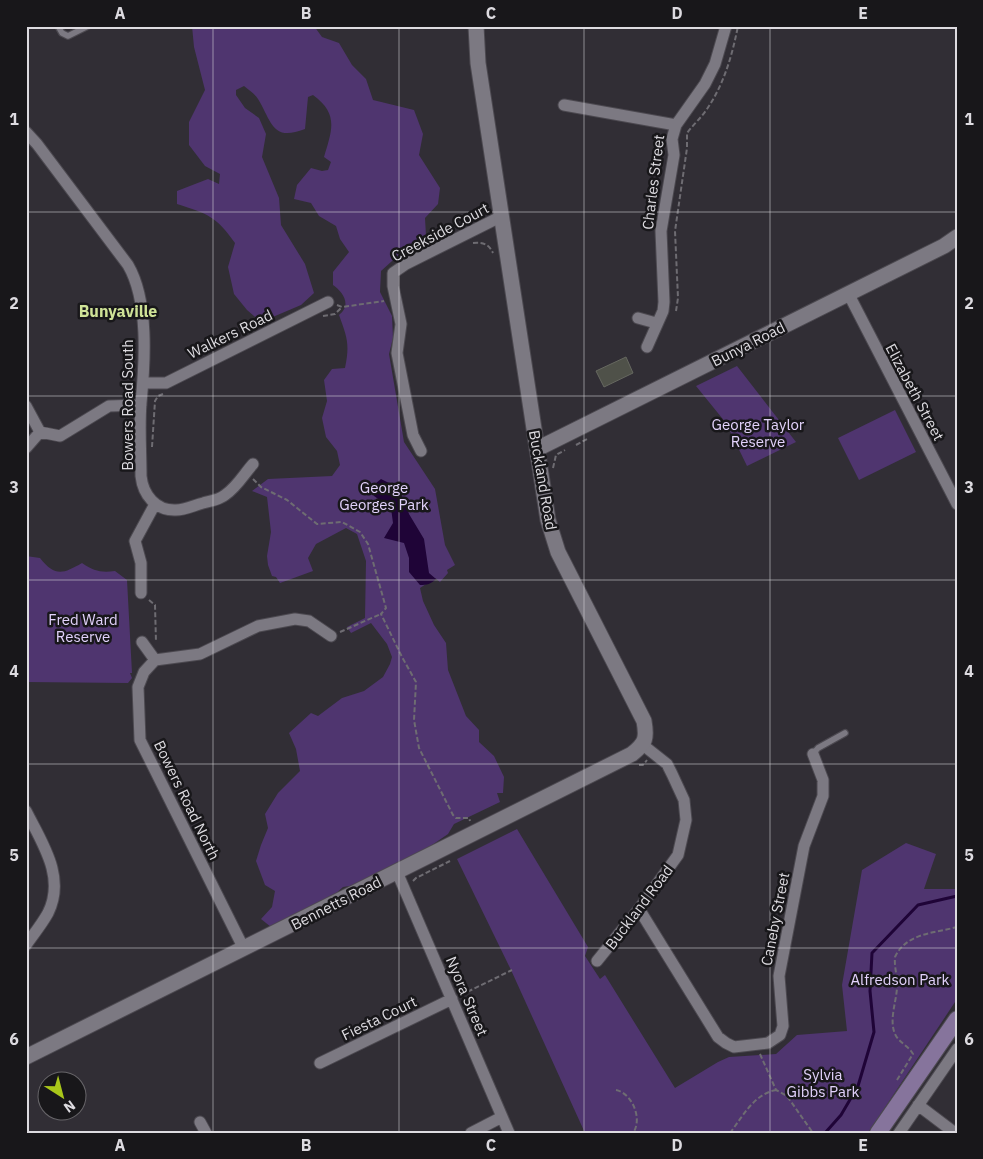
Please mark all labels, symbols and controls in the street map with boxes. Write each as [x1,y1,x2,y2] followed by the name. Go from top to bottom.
[115,3,126,23] text: A
[301,3,312,23] text: B
[486,3,496,23] text: C
[671,3,683,23] text: D
[858,3,868,23] text: E
[9,109,19,129] text: 1
[964,109,974,129] text: 1
[638,133,668,231] street label: Charles Street
[388,198,492,266] street label: Creekside Court
[9,293,19,313] text: 2
[964,293,974,313] text: 2
[79,301,157,321] district label: Bunyaville
[184,305,276,363] street label: Walkers Road
[708,317,788,371] street label: Bunya Road
[118,339,137,471] street label: Bowers Road South
[882,340,948,444] street label: Elizabeth Street
[712,415,805,451] park label: George Taylor Reserve
[525,429,561,531] street label: Buckland Road
[9,477,19,497] text: 3
[964,477,974,497] text: 3
[339,478,429,514] park label: George Georges Park
[48,610,118,646] park label: Fred Ward Reserve
[9,661,19,681] text: 4
[964,661,974,681] text: 4
[150,737,224,863] street label: Bowers Road North
[9,845,19,865] text: 5
[964,845,974,865] text: 5
[601,861,677,953] street label: Buckland Road
[757,871,793,967] street label: Caneby Street
[288,872,384,934] street label: Bennetts Road
[442,953,492,1039] street label: Nyora Street
[850,970,950,989] park label: Alfredson Park
[338,992,420,1044] street label: Fiesta Court
[9,1029,19,1049] text: 6
[964,1029,974,1049] text: 6
[787,1065,859,1101] park label: Sylvia Gibbs Park
[38,1072,88,1122] north arrow
[60,1096,79,1117] text: N
[115,1135,126,1155] text: A
[301,1135,312,1155] text: B
[486,1135,496,1155] text: C
[671,1135,683,1155] text: D
[858,1135,868,1155] text: E

